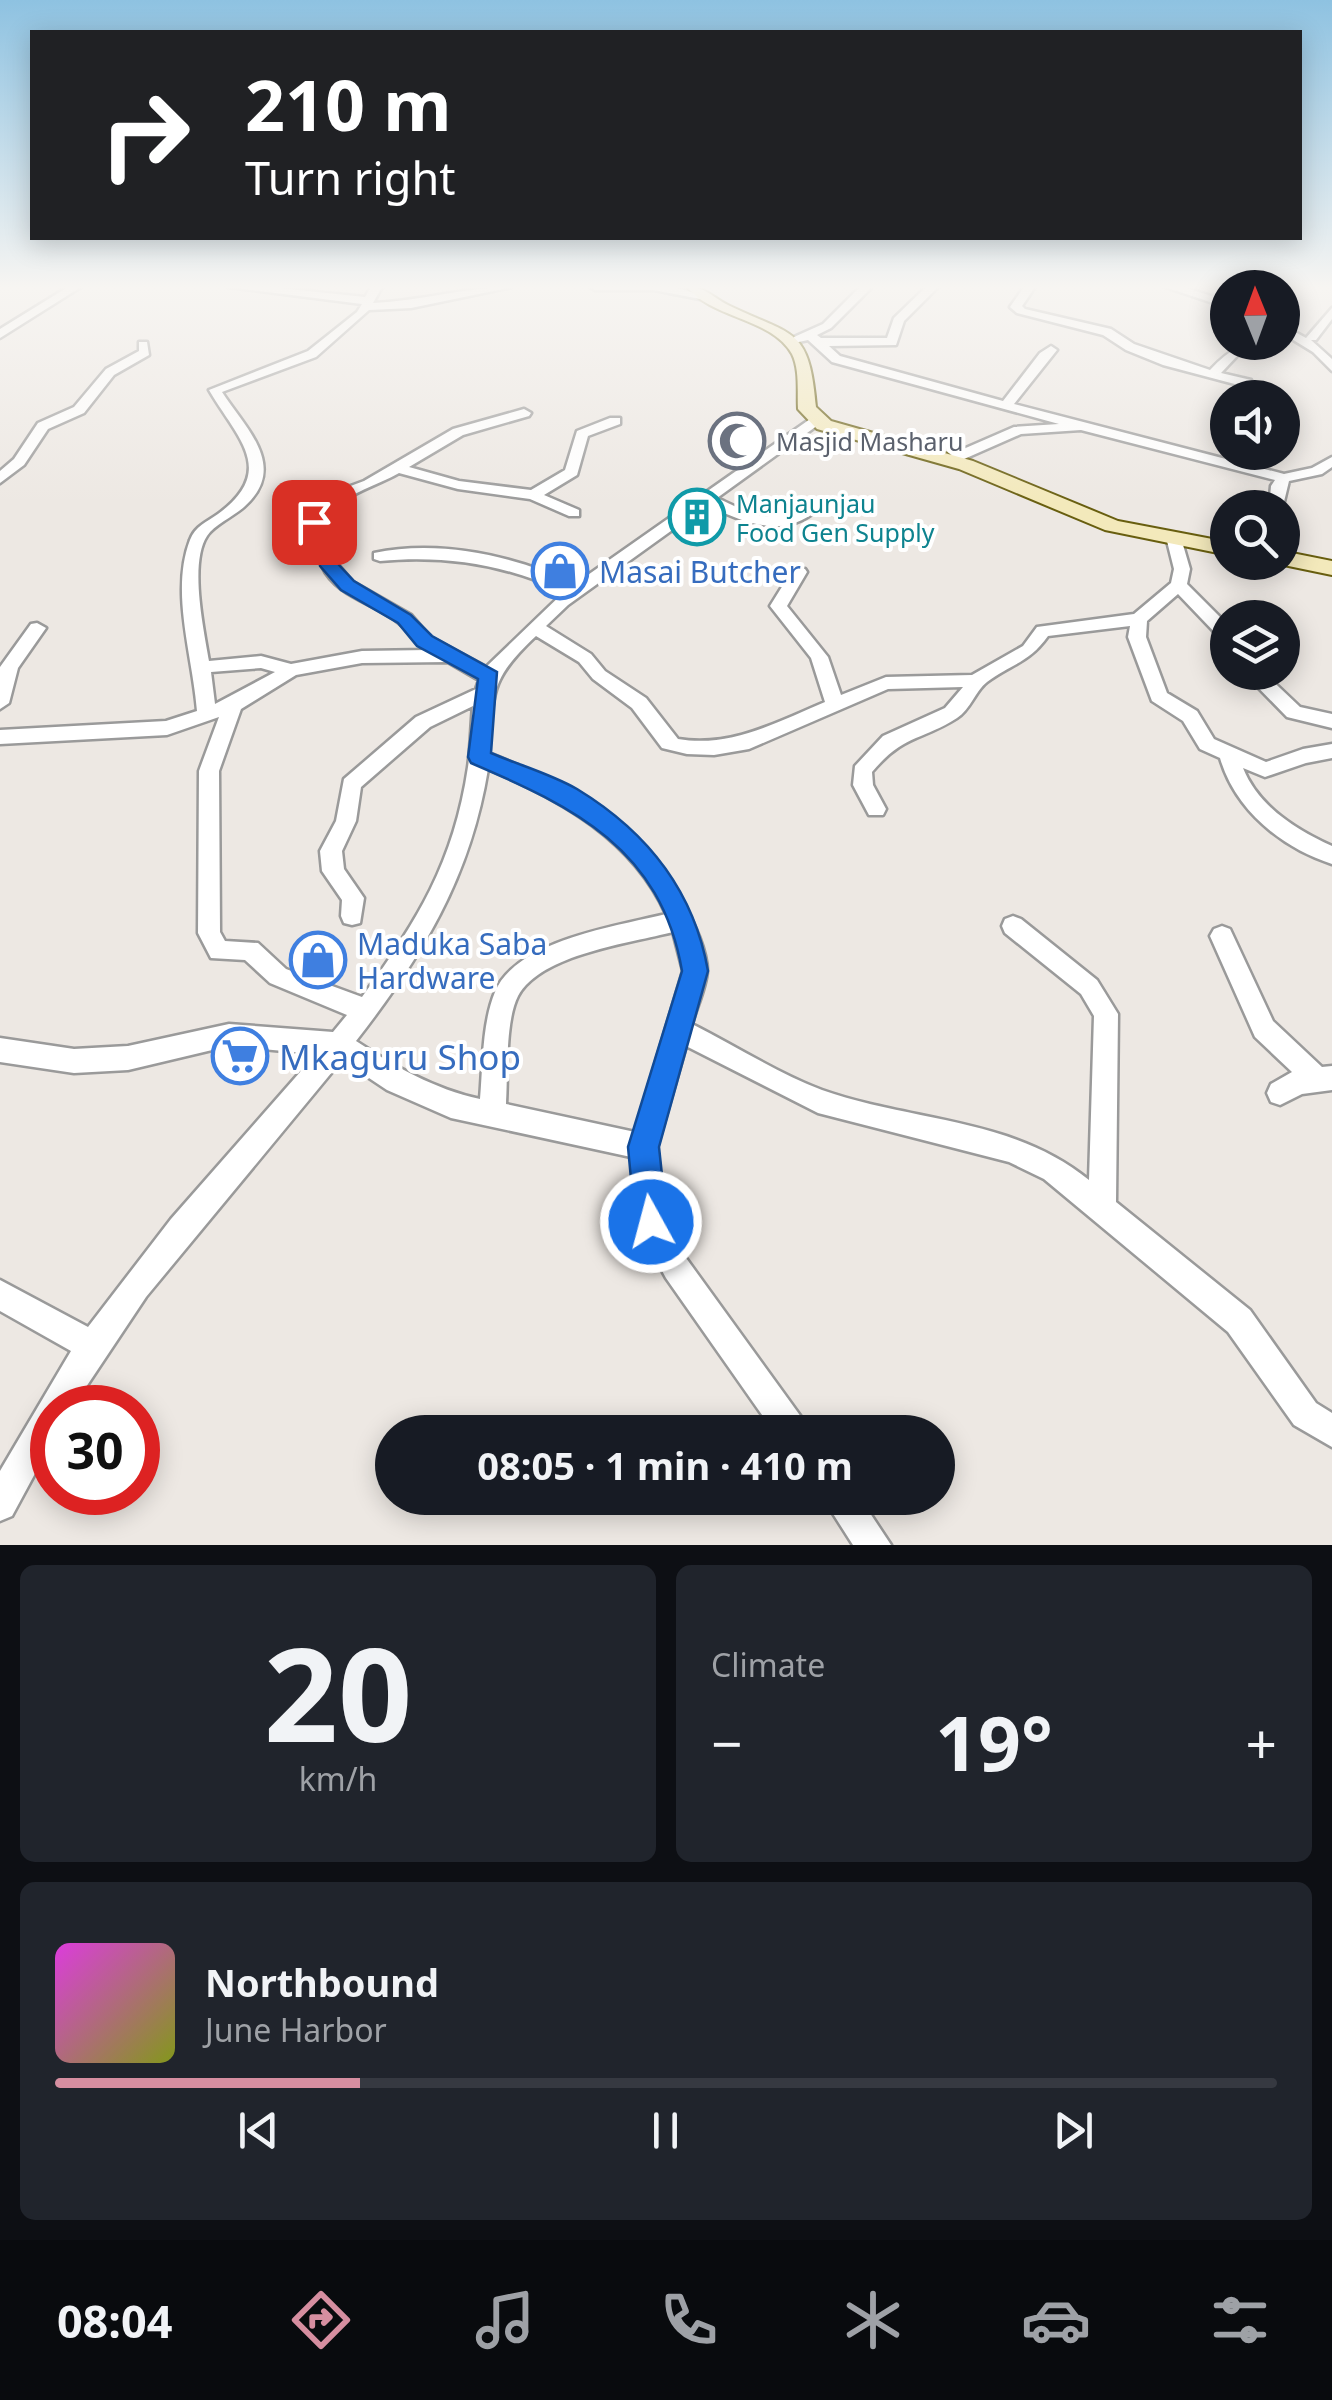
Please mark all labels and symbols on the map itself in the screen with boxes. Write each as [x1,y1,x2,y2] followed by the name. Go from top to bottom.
[1210,270,1300,360] north arrow
[707,411,767,471] mosque icon: Masjid Masharu
[776,424,963,458] place label: Masjid Masharu
[272,480,357,565] pin
[736,486,935,549] place label: Manjaunjau Food Gen Supply
[667,487,727,547] building icon: Manjaunjau Food Gen Supply
[530,541,590,601] shop icon: Masai Butcher
[599,551,801,592] place label: Masai Butcher
[357,923,547,998] place label: Maduka Saba Hardware
[288,930,348,990] shop icon: Maduka Saba Hardware
[210,1026,270,1086] supermarket icon: Mkaguru Shop
[279,1033,521,1080] place label: Mkaguru Shop
[599,1170,703,1274] position arrow
[30,1385,160,1515] speed limit sign: 30

